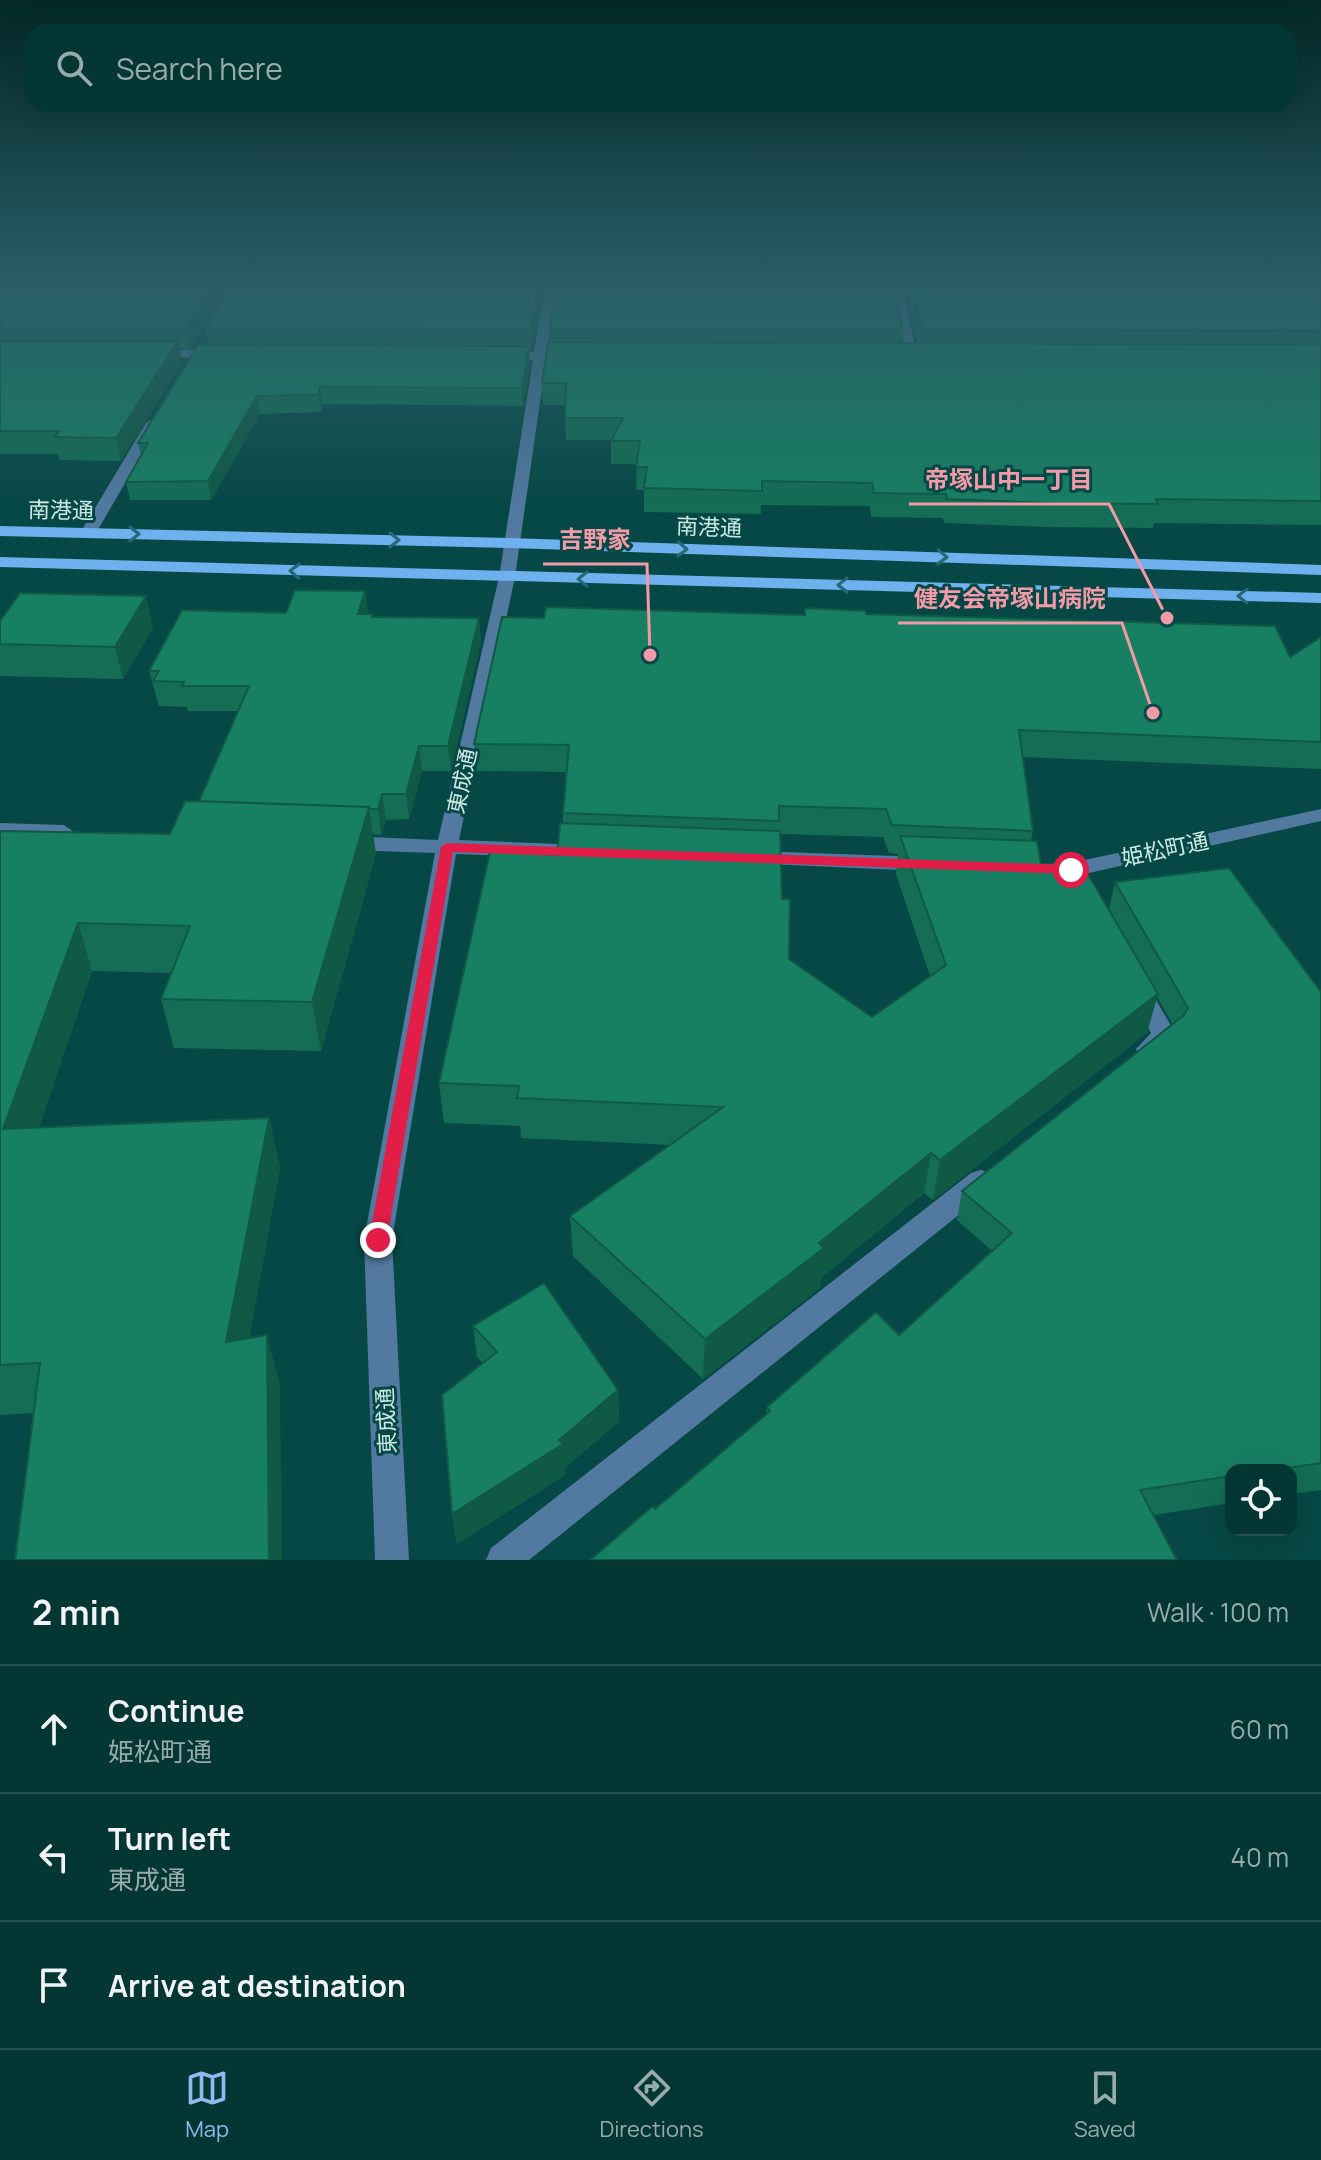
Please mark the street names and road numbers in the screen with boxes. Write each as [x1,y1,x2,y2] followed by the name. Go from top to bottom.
[28,494,94,526] street label: 南港通
[675,511,743,543] street label: 南港通
[440,746,484,816] street label: 東成通
[1119,825,1211,873] street label: 姫松町通
[369,1387,403,1455] street label: 東成通

